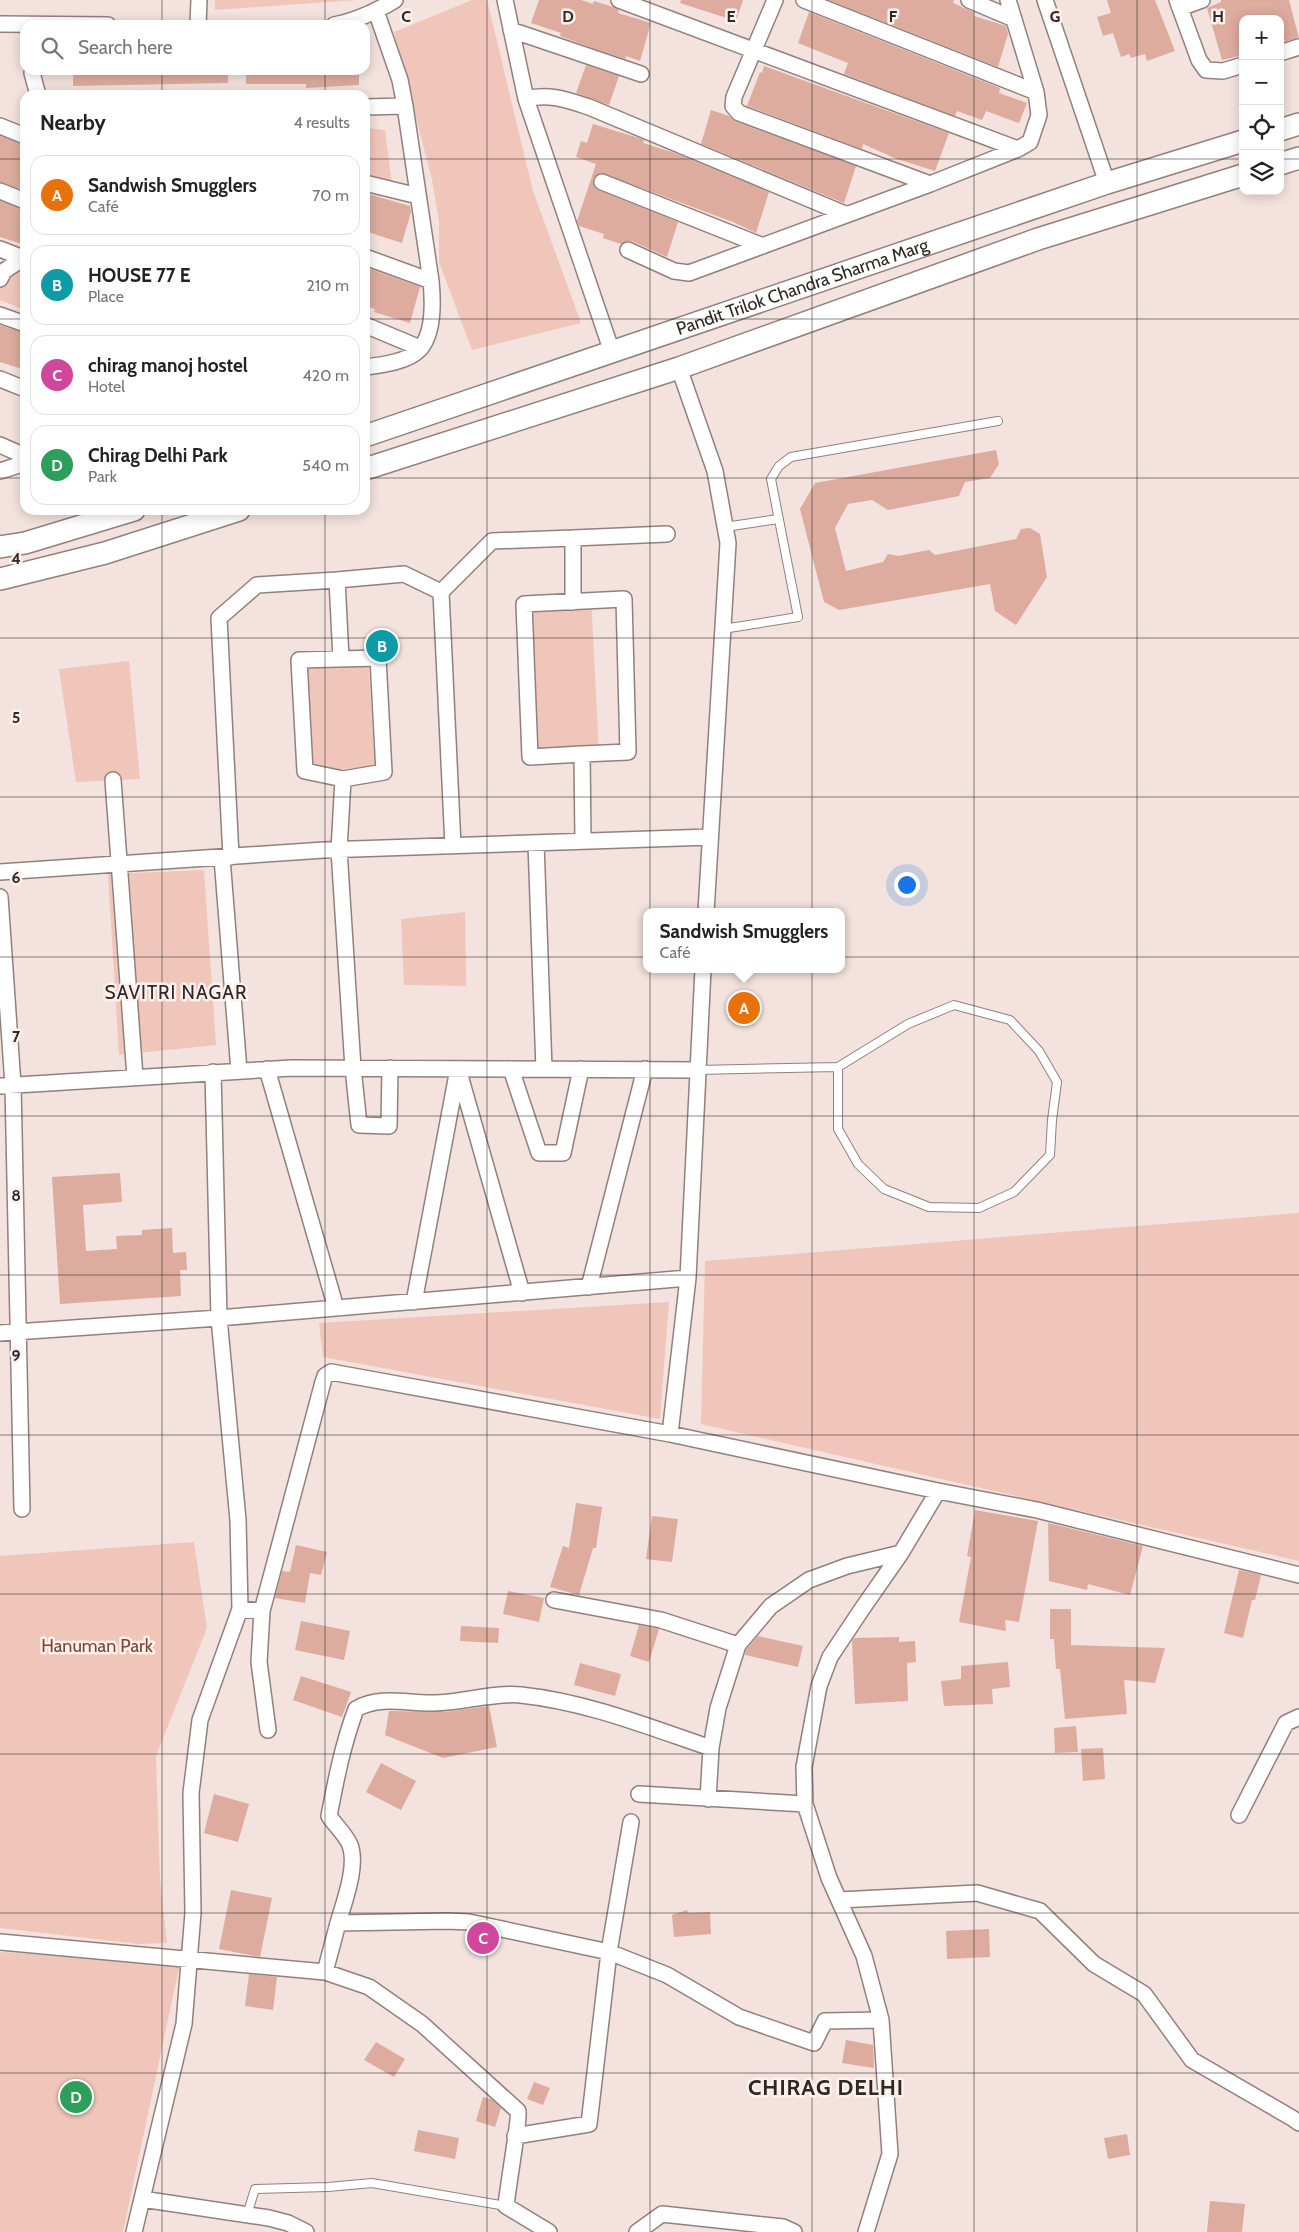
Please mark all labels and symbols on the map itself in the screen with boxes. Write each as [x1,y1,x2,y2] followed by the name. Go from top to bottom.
[401,7,411,26] text: C
[562,7,574,26] text: D
[726,7,736,26] text: E
[889,7,898,26] text: F
[1050,7,1060,26] text: G
[1212,7,1224,26] text: H
[673,233,932,340] street label: Pandit Trilok Chandra Sharma Marg
[11,549,21,568] text: 4
[366,627,398,665] pin: B
[12,708,20,727] text: 5
[12,868,21,887] text: 6
[894,872,920,898] your location
[105,981,247,1004] district label: SAVITRI NAGAR
[728,989,760,1027] pin: A
[12,1027,21,1046] text: 7
[11,1186,21,1205] text: 8
[12,1346,21,1365] text: 9
[41,1635,154,1657] park label: Hanuman Park
[467,1919,499,1957] pin: C
[748,2074,904,2101] district label: CHIRAG DELHI
[60,2078,92,2116] pin: D

